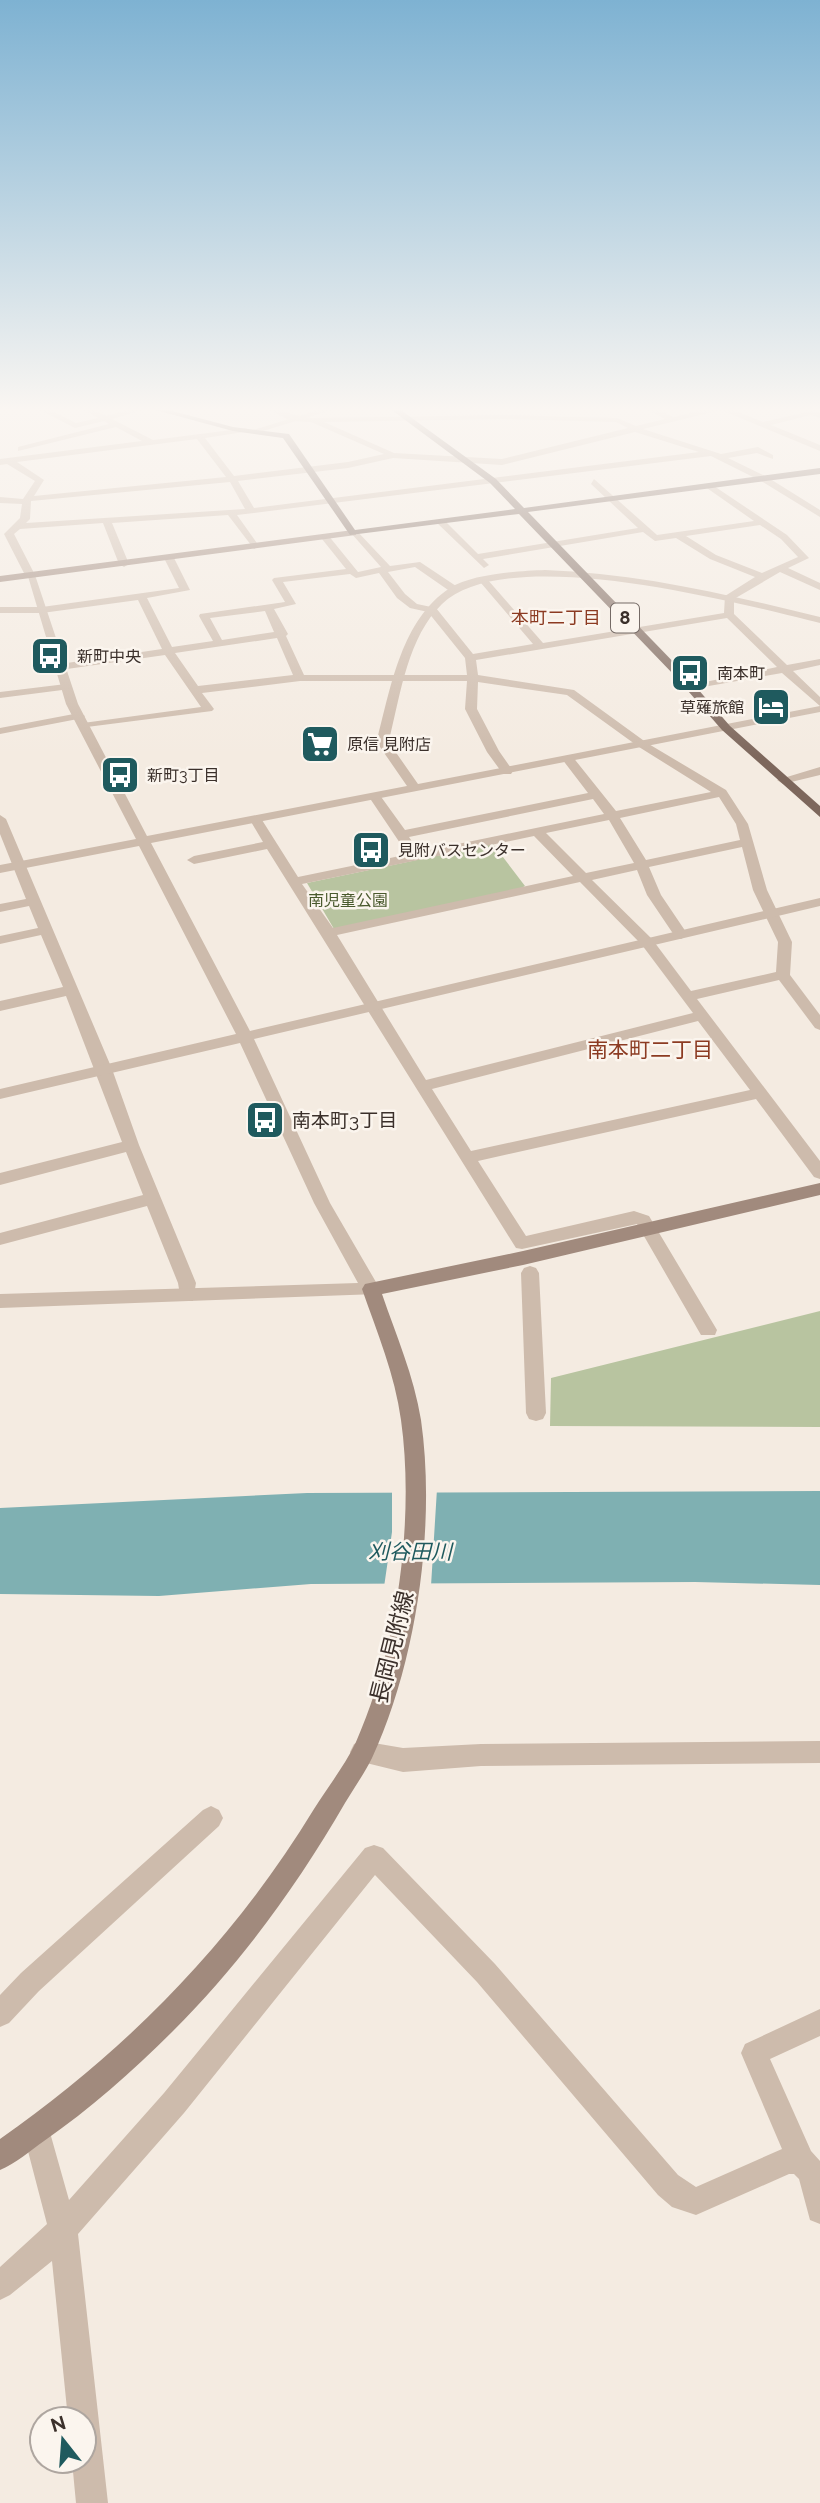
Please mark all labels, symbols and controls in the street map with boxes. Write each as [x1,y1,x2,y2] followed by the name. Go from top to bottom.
[611,604,639,632] road number: 8
[511,607,601,628] district label: 本町二丁目
[29,635,71,677] bus stop icon: 新町中央
[77,647,141,666] place label: 新町中央
[669,652,711,694] bus stop icon: 南本町
[717,664,765,683] place label: 南本町
[750,686,792,728] hotel icon: 草薙旅館
[680,698,744,717] place label: 草薙旅館
[299,723,341,765] supermarket icon: 原信 見附店
[347,735,431,754] place label: 原信 見附店
[99,754,141,796] bus stop icon: 新町3丁目
[147,766,220,785] place label: 新町3丁目
[350,829,392,871] bus stop icon: 見附バスセンター
[398,841,526,860] place label: 見附バスセンター
[308,891,388,910] park label: 南児童公園
[587,1037,713,1062] district label: 南本町二丁目
[244,1099,286,1141] bus stop icon: 南本町3丁目
[292,1109,397,1131] place label: 南本町3丁目
[368,1539,454,1564] water label: 刈谷田川
[365,1588,419,1706] street label: 長岡見附線
[28,2405,98,2475] north arrow
[48,2411,68,2436] text: N

